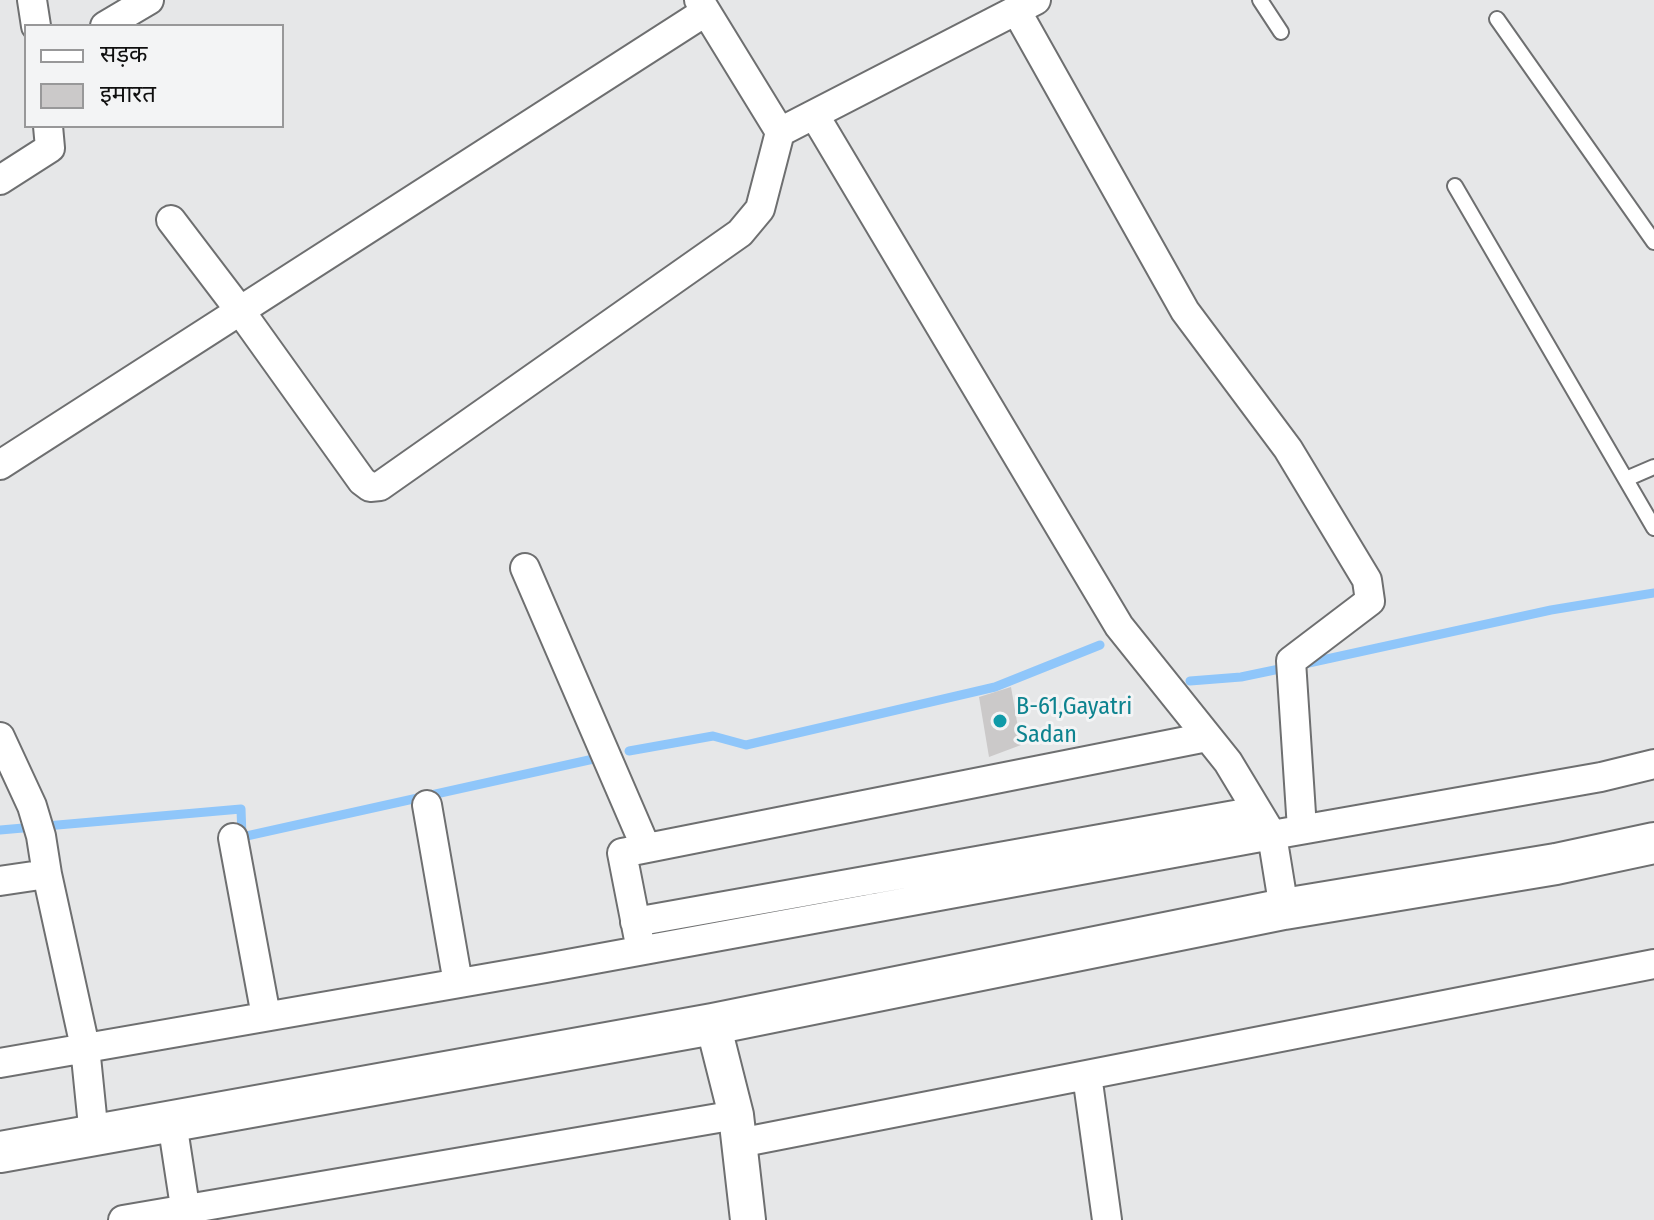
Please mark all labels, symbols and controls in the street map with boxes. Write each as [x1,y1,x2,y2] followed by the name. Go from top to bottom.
[24,24,284,128] legend
[100,40,148,68] text: सड़क
[100,80,156,108] text: इमारत
[1016,693,1132,749] place label: B-61,Gayatri Sadan
[991,712,1009,730] marker: B-61,Gayatri Sadan

